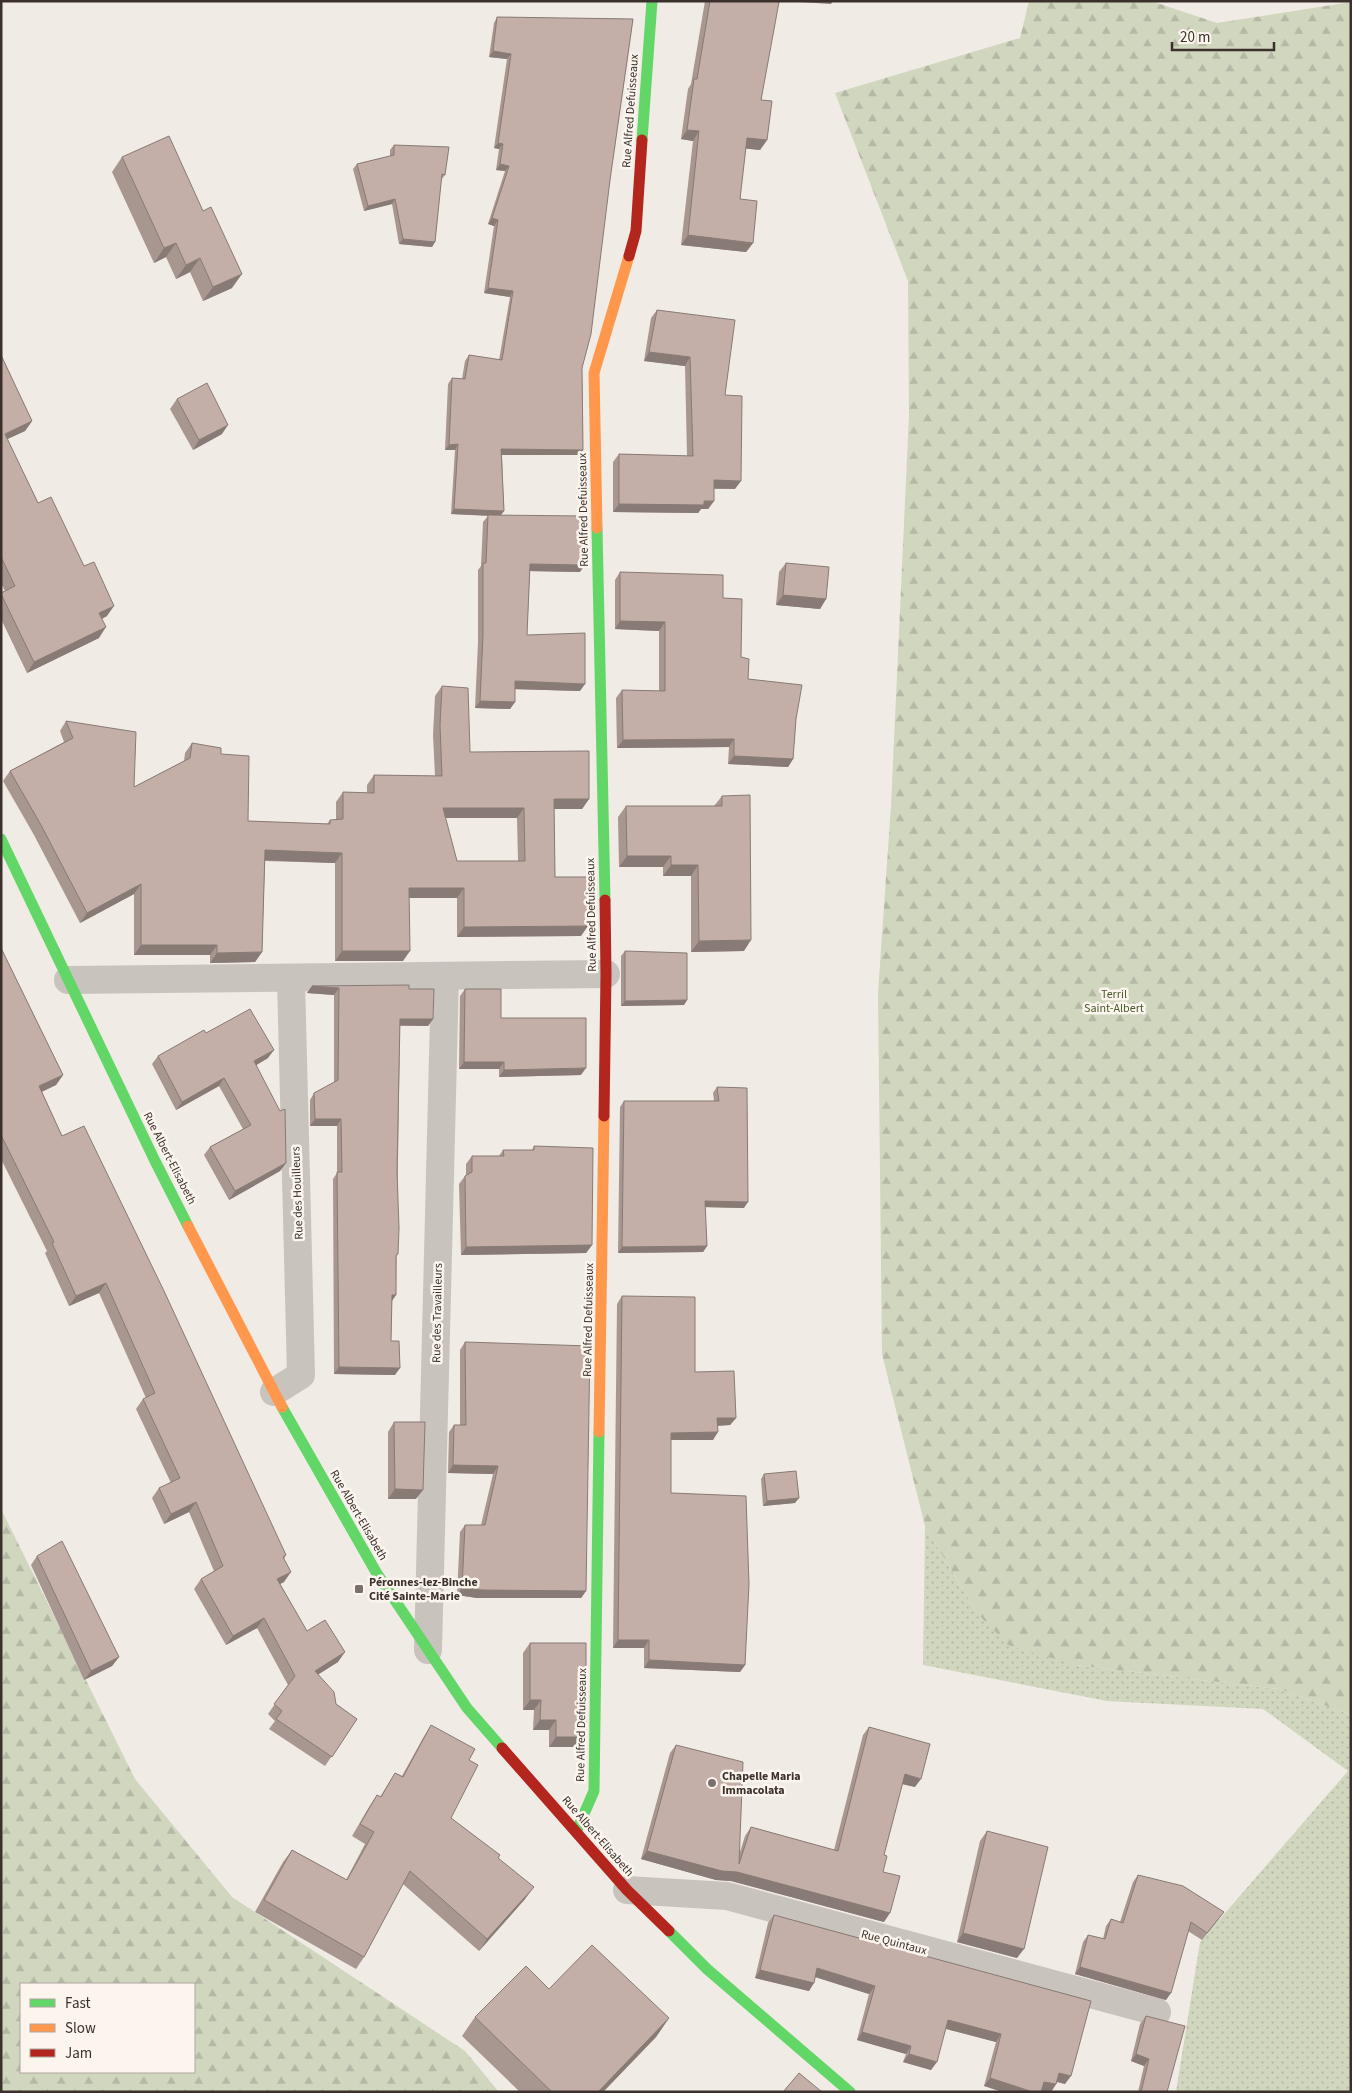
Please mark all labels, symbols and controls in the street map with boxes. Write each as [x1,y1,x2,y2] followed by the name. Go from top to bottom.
[1172,20,1274,52] scale bar
[1180,27,1210,48] text: 20 m
[618,53,643,168] street label: Rue Alfred Defuisseaux
[574,452,593,567] street label: Rue Alfred Defuisseaux
[582,857,601,972] street label: Rue Alfred Defuisseaux
[1084,986,1144,1017] park label: Terril Saint-Albert
[139,1109,200,1208] street label: Rue Albert-Elisabeth
[287,1146,308,1240] street label: Rue des Houilleurs
[579,1262,598,1377] street label: Rue Alfred Defuisseaux
[428,1263,447,1363] street label: Rue des Travailleurs
[326,1467,391,1564] street label: Rue Albert-Elisabeth
[369,1574,478,1605] place label: Péronnes-lez-Binche Cité Sainte-Marie
[353,1583,365,1595] marker: Péronnes-lez-Binche Cité Sainte-Marie
[572,1667,591,1782] street label: Rue Alfred Defuisseaux
[722,1768,801,1799] place label: Chapelle Maria Immacolata
[706,1777,718,1789] marker: Chapelle Maria Immacolata
[558,1792,637,1880] street label: Rue Albert-Elisabeth
[859,1926,929,1960] street label: Rue Quintaux
[20,1983,195,2073] legend
[65,1993,91,2014] text: Fast
[65,2018,96,2039] text: Slow
[65,2043,92,2064] text: Jam

